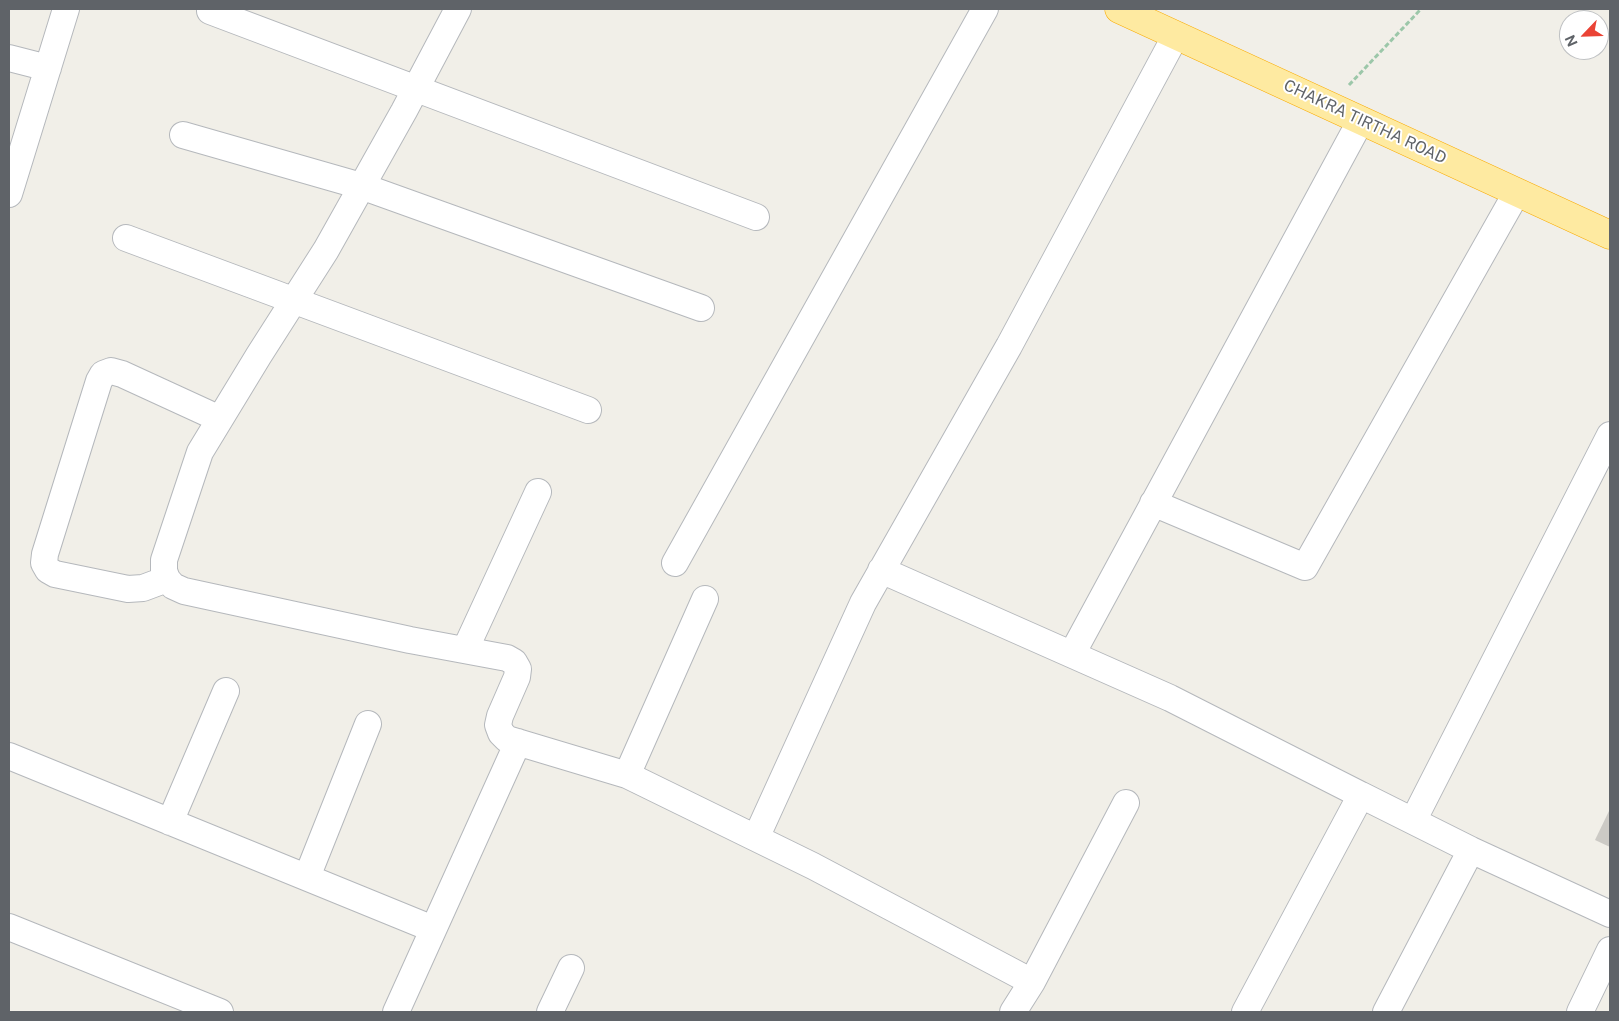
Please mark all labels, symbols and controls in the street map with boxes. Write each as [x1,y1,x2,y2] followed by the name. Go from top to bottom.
[1559,10,1609,60] north arrow
[1562,32,1581,49] text: N
[1280,76,1450,168] street label: CHAKRA TIRTHA ROAD

